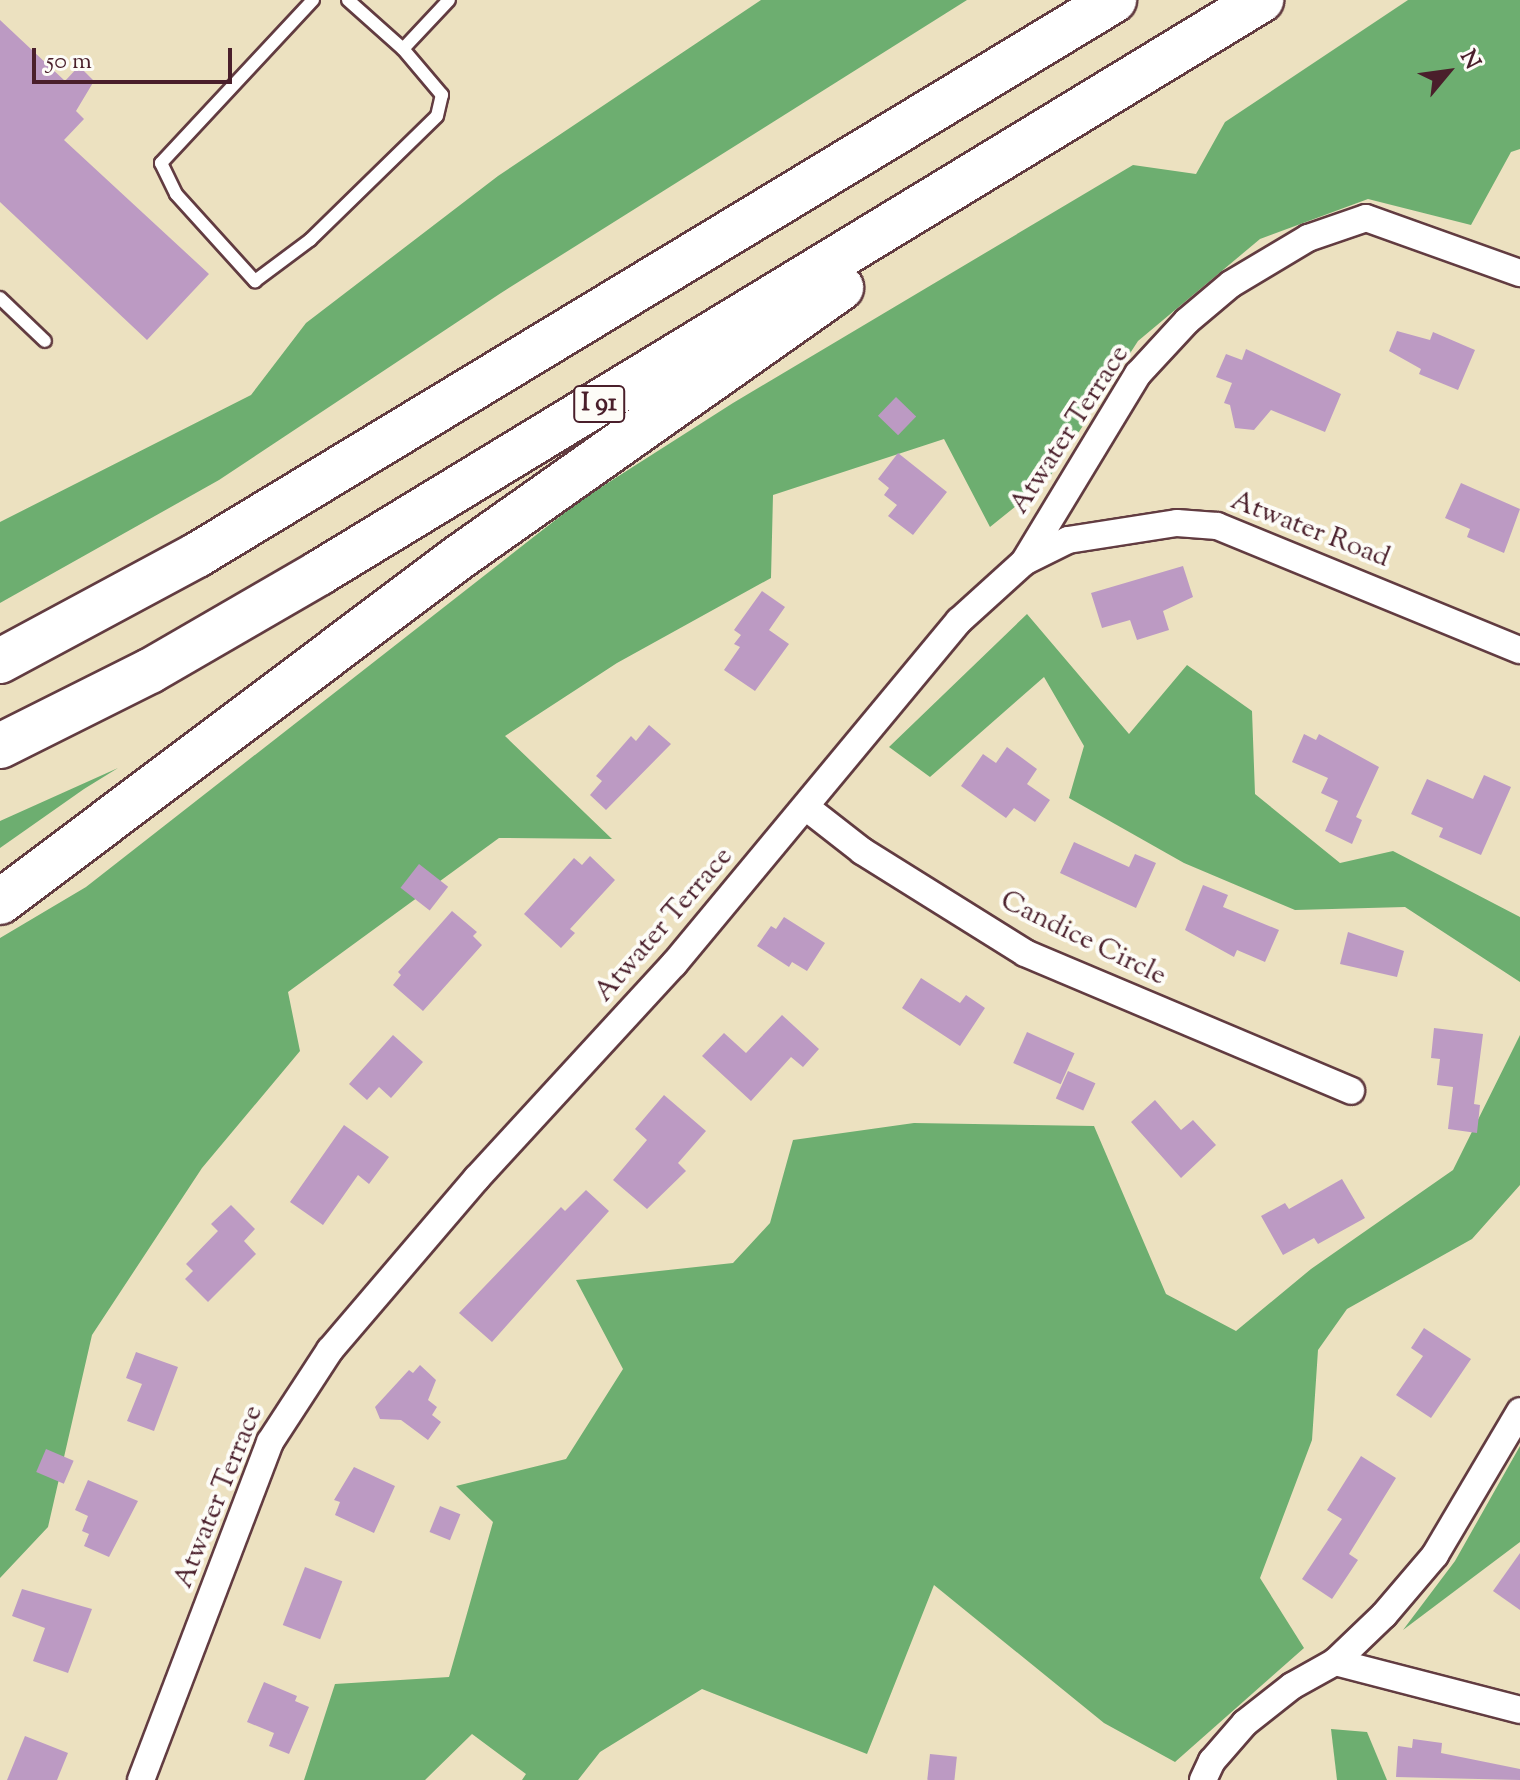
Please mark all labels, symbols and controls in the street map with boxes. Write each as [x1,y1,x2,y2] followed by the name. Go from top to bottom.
[36,32,236,82] scale bar
[1408,32,1488,112] north arrow
[46,45,92,79] text: 50 m
[1451,45,1487,76] text: N
[1003,339,1137,521] street label: Atwater Terrace
[573,382,625,426] road number: I 91
[1226,484,1394,576] street label: Atwater Road
[588,841,740,1009] street label: Atwater Terrace
[995,884,1171,994] street label: Candice Circle
[167,1401,271,1593] street label: Atwater Terrace

